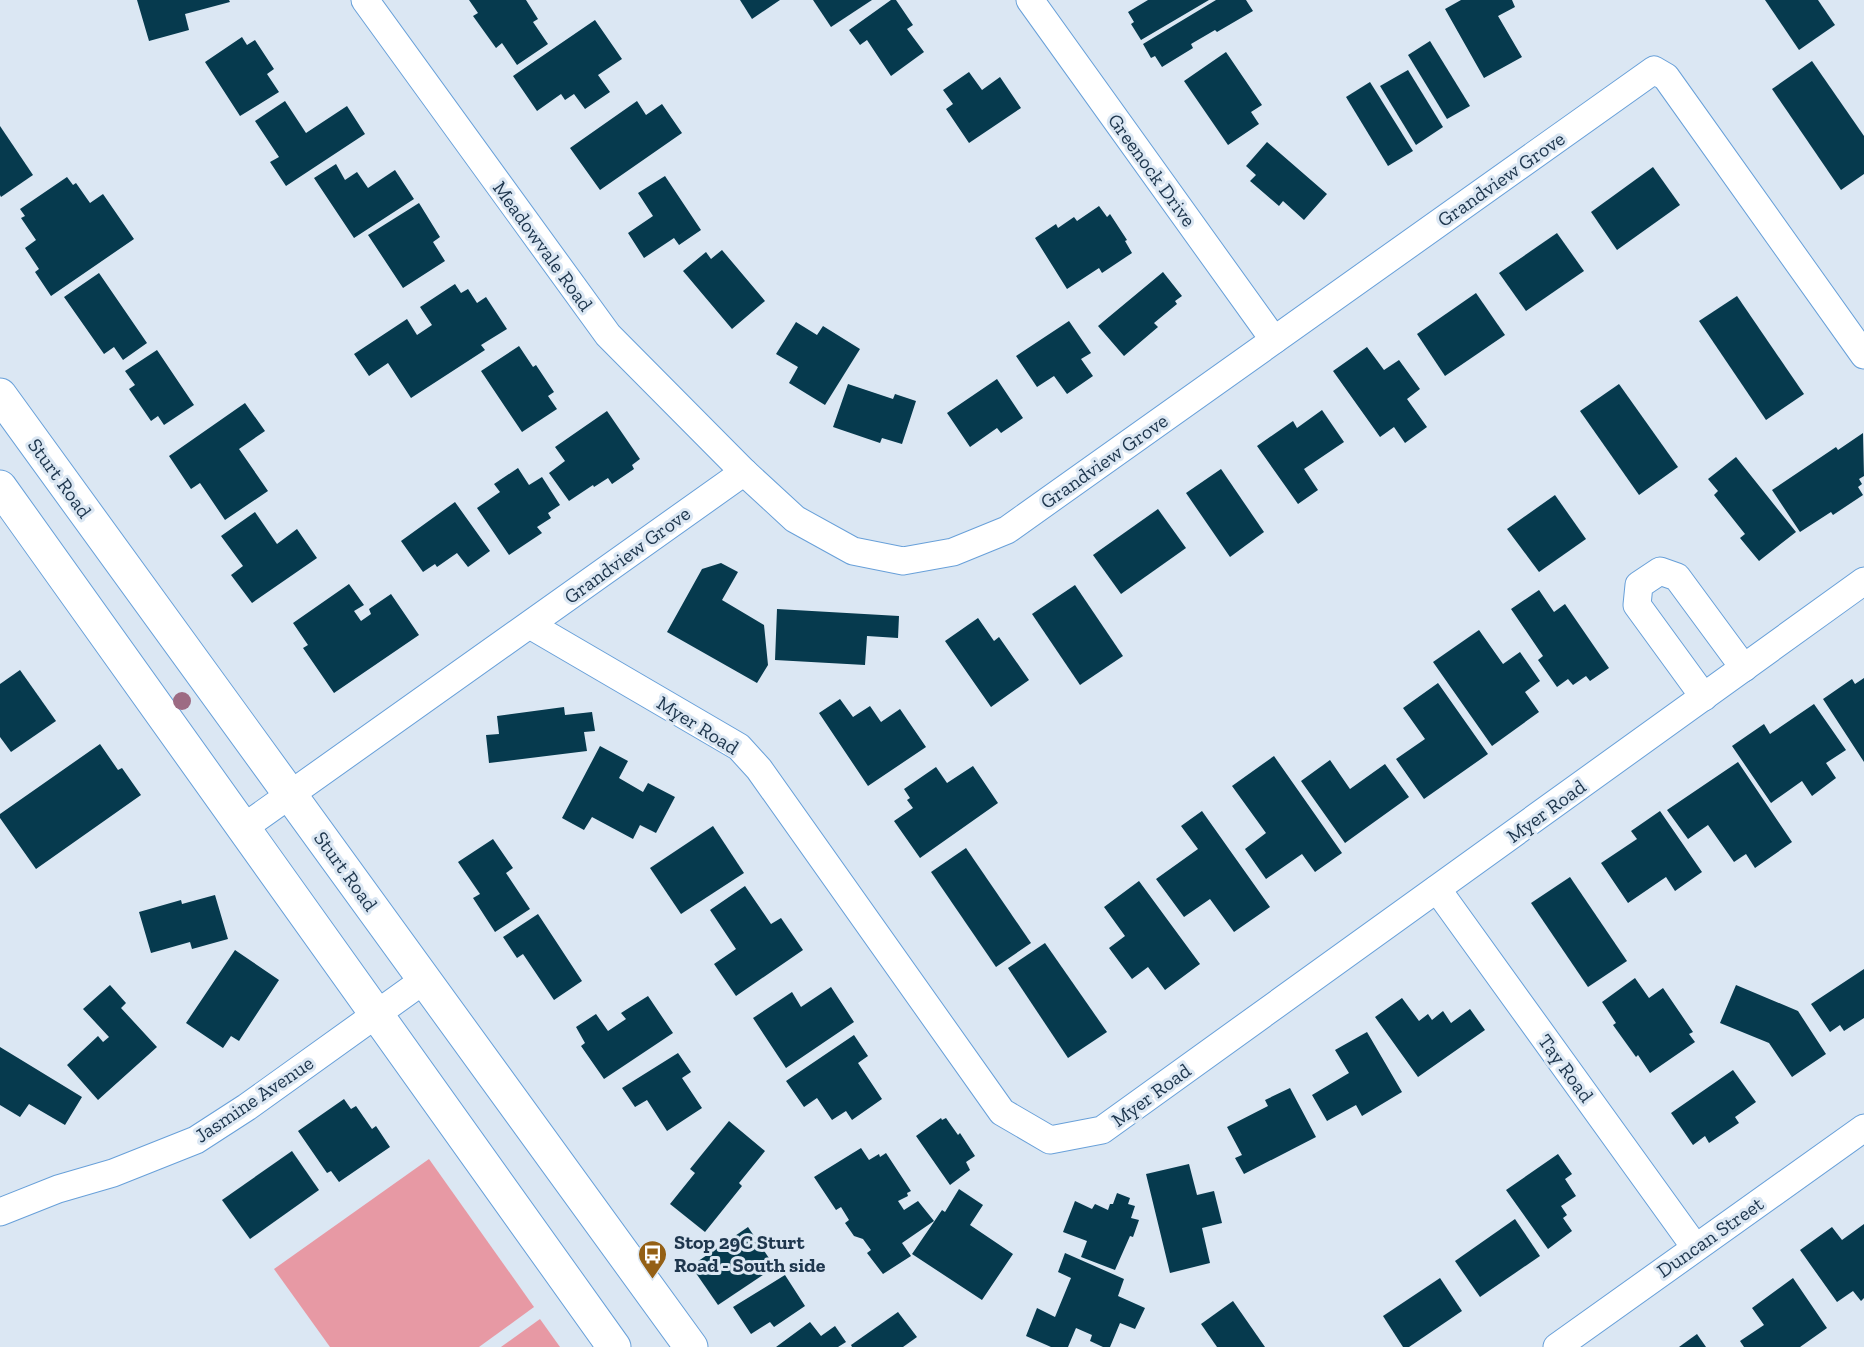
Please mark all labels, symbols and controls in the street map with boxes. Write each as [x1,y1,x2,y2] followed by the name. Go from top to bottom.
[1103,109,1201,231] street label: Greenock Drive
[1433,126,1569,232] street label: Grandview Grove
[488,176,598,316] street label: Meadowvale Road
[1036,408,1172,514] street label: Grandview Grove
[23,433,97,523] street label: Sturt Road
[559,501,695,609] street label: Grandview Grove
[653,690,743,760] street label: Myer Road
[1502,774,1590,848] street label: Myer Road
[309,826,383,916] street label: Sturt Road
[1533,1029,1599,1107] street label: Tay Road
[190,1050,318,1148] street label: Jasmine Avenue
[1107,1058,1195,1132] street label: Myer Road
[1652,1191,1768,1283] street label: Duncan Street
[674,1230,826,1277] place label: Stop 29C Sturt Road - South side
[637,1238,669,1280] bus stop icon: Stop 29C Sturt Road - South side

